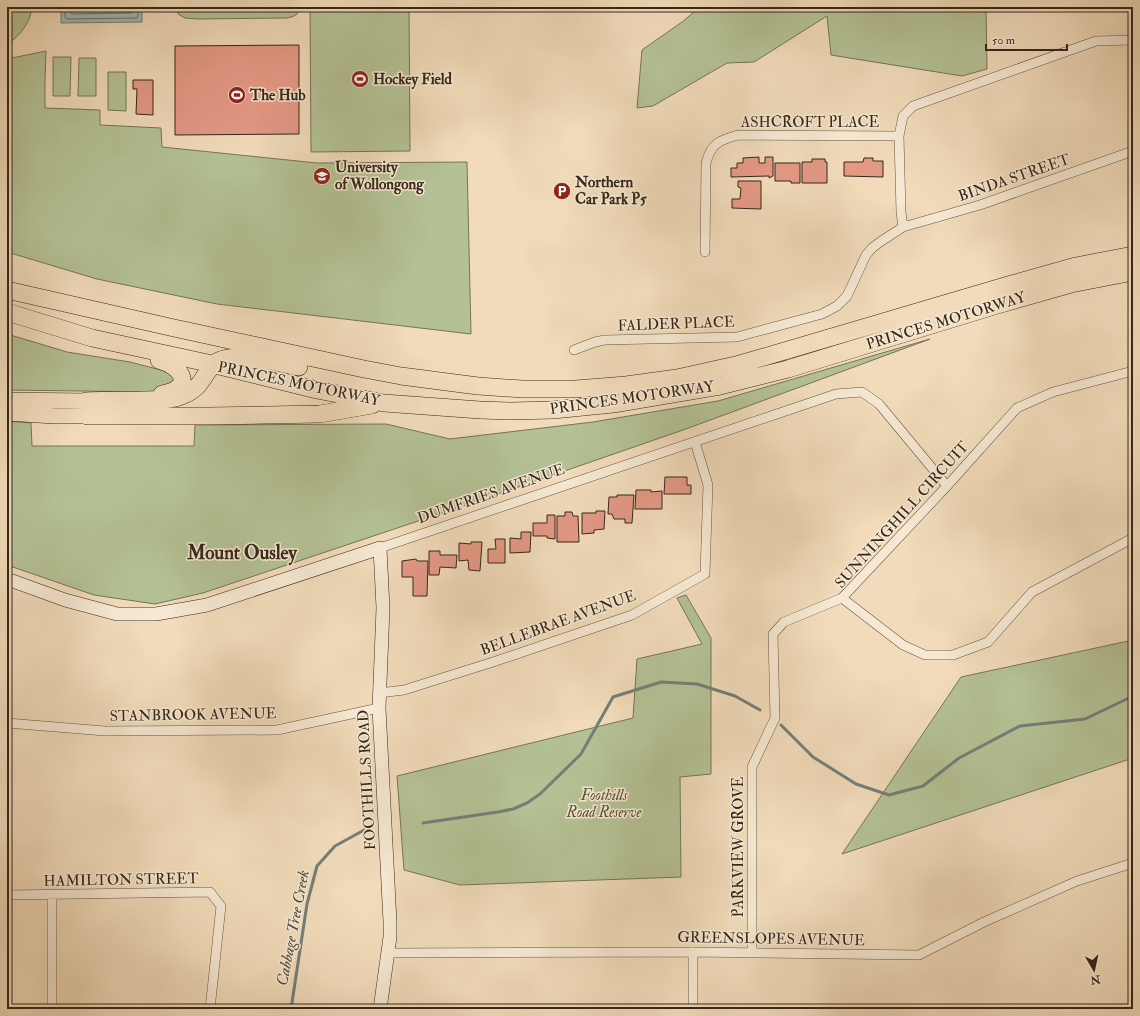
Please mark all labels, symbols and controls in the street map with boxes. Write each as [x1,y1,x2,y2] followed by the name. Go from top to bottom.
[986,26,1067,52] scale bar
[992,33,1016,48] text: 50 m
[350,69,370,89] sports icon: Hockey Field
[373,70,453,90] place label: Hockey Field
[227,85,247,105] sports icon: The Hub
[249,86,306,105] place label: The Hub
[740,113,879,132] street label: ASHCROFT PLACE
[956,150,1072,206] street label: BINDA STREET
[335,158,424,195] place label: University of Wollongong
[312,166,332,186] school or university icon: University of Wollongong
[574,173,647,209] place label: Northern Car Park P5
[552,181,572,201] parking icon: Northern Car Park P5
[864,287,1029,354] street label: PRINCES MOTORWAY
[617,312,735,336] street label: FALDER PLACE
[216,357,383,411] street label: PRINCES MOTORWAY
[549,377,716,419] street label: PRINCES MOTORWAY
[831,438,973,592] street label: SUNNINGHILL CIRCUIT
[415,460,567,528] street label: DUMFRIES AVENUE
[186,541,297,566] district label: Mount Ousley
[478,586,638,660] street label: BELLEBRAE AVENUE
[109,704,277,726] street label: STANBROOK AVENUE
[354,709,380,851] street label: FOOTHILLS ROAD
[729,776,748,917] street label: PARKVIEW GROVE
[565,786,643,822] park label: Foothills Road Reserve
[272,868,314,988] water label: Cabbage Tree Creek
[43,869,199,891] street label: HAMILTON STREET
[677,928,865,950] street label: GREENSLOPES AVENUE
[1074,950,1114,990] north arrow
[1088,972,1102,987] text: N

